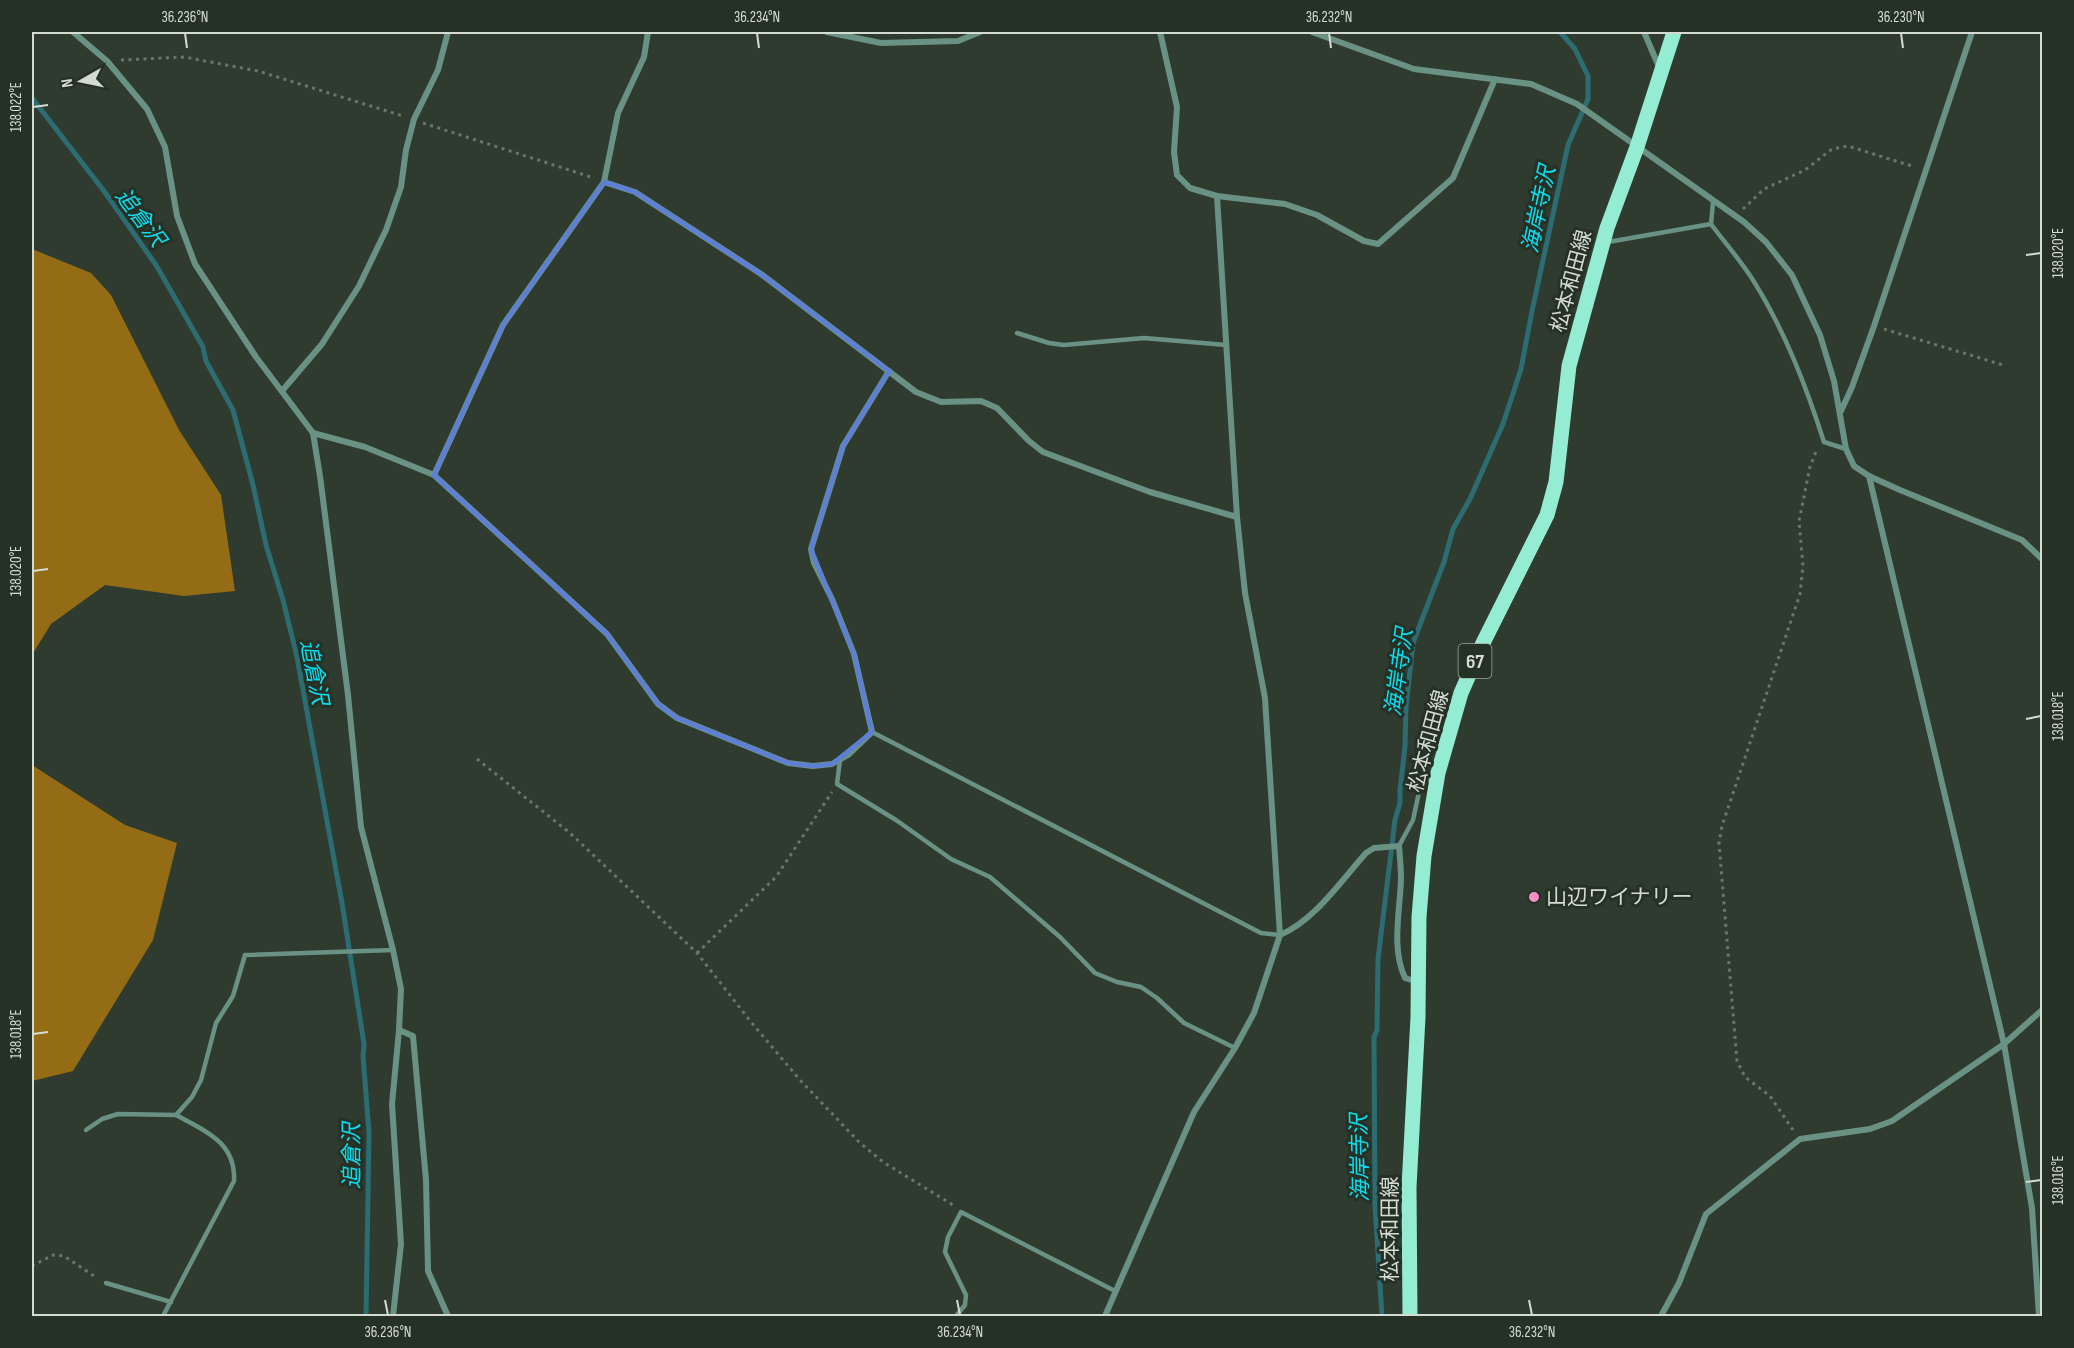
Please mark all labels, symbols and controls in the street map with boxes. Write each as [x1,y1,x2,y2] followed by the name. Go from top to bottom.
[162,8,209,27] text: 36.236°N
[734,8,780,27] text: 36.234°N
[1306,8,1352,27] text: 36.232°N
[1877,8,1925,27] text: 36.230°N
[51,51,111,111] north arrow
[58,77,78,89] text: N
[7,82,26,132] text: 138.022°E
[1517,161,1562,255] water label: 海岸寺沢
[109,183,172,255] water label: 追倉沢
[1546,227,1597,335] street label: 松本和田線
[2049,228,2068,278] text: 138.020°E
[7,546,26,596] text: 138.020°E
[1380,624,1419,718] water label: 海岸寺沢
[294,637,334,710] water label: 追倉沢
[1458,644,1492,678] road number: 67
[1403,687,1454,795] street label: 松本和田線
[2049,691,2068,741] text: 138.018°E
[1546,885,1693,910] place label: 山辺ワイナリー
[1527,890,1541,904] marker: 山辺ワイナリー
[7,1009,26,1059] text: 138.018°E
[1346,1111,1375,1202] water label: 海岸寺沢
[339,1120,366,1189] water label: 追倉沢
[2049,1155,2068,1205] text: 138.016°E
[1378,1177,1403,1282] street label: 松本和田線
[365,1323,412,1342] text: 36.236°N
[937,1323,983,1342] text: 36.234°N
[1509,1323,1555,1342] text: 36.232°N

